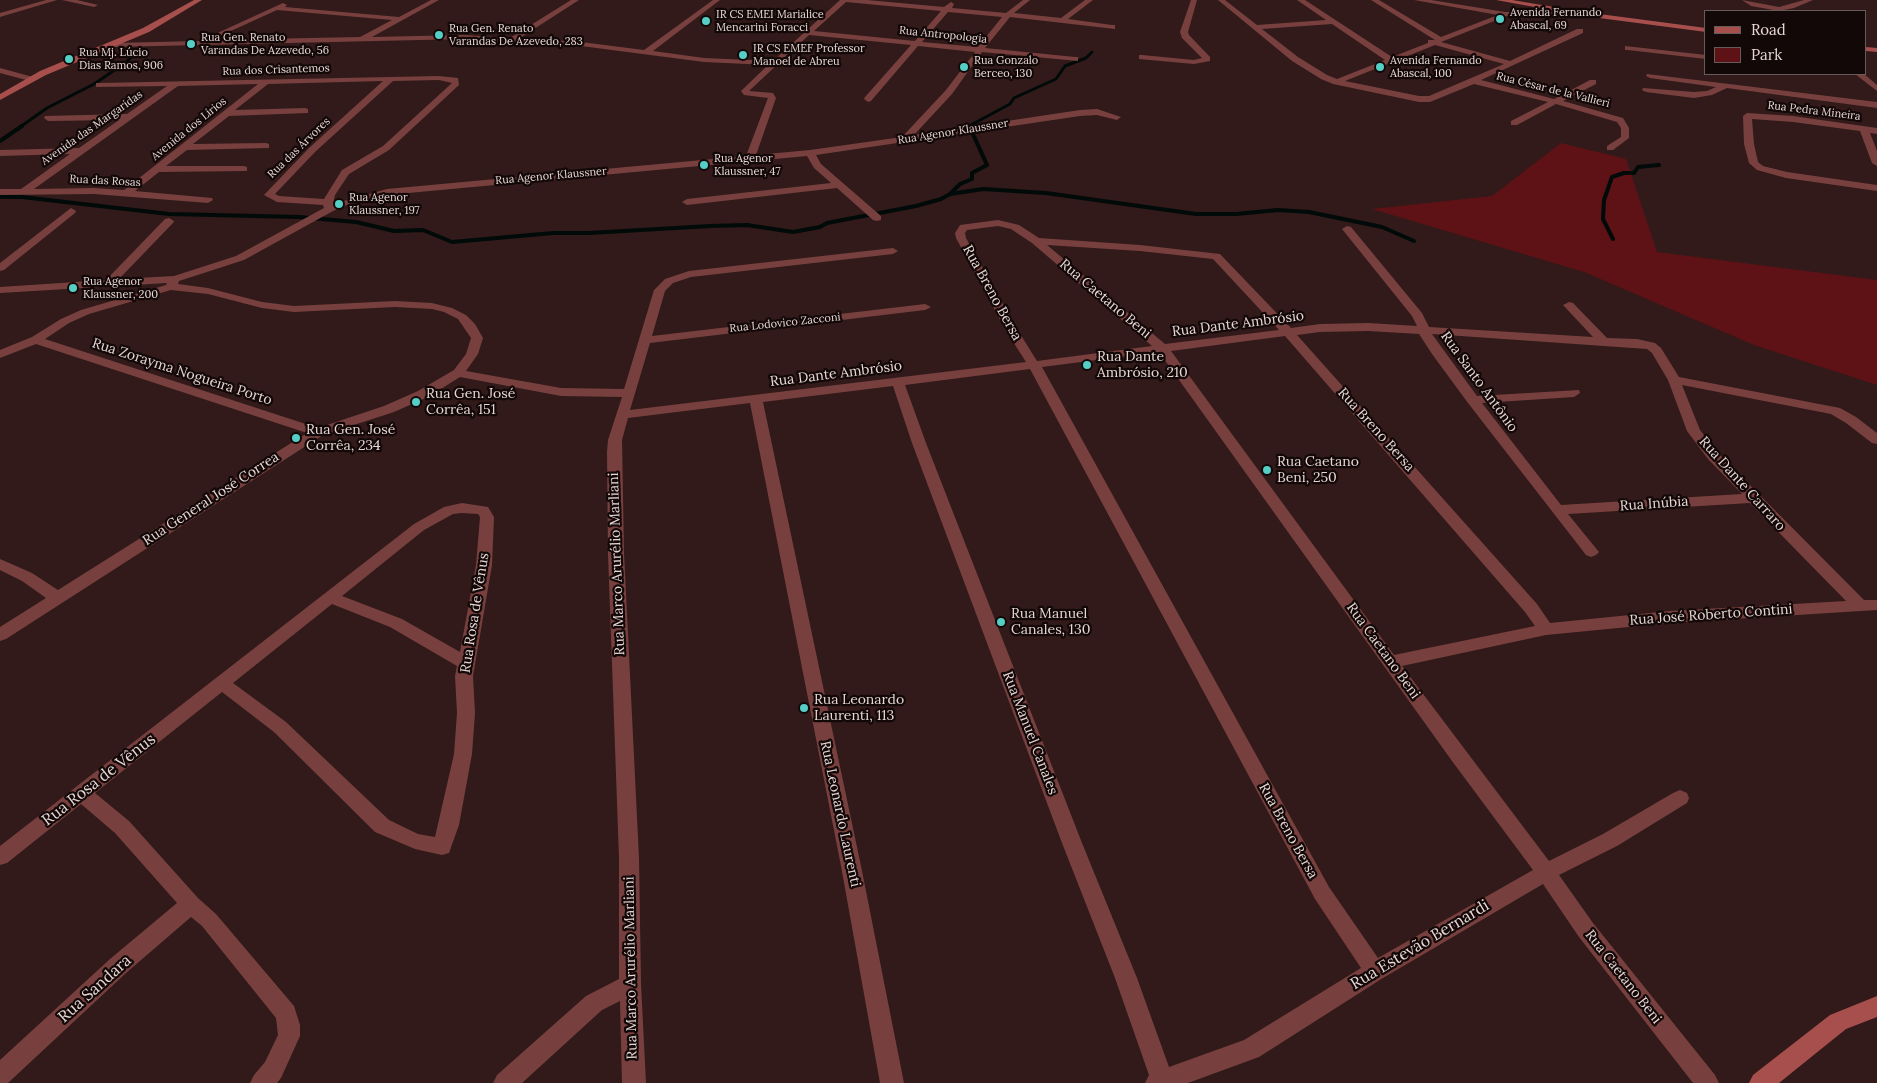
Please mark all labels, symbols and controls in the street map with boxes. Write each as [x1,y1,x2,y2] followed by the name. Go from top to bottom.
[1510,6,1602,32] place label: Avenida Fernando Abascal, 69
[716,8,824,34] place label: IR CS EMEI Marialice Mencarini Foracci
[1704,10,1867,75] legend
[1494,13,1506,25] marker: Avenida Fernando Abascal, 69
[700,15,712,27] marker: IR CS EMEI Marialice Mencarini Foracci
[1751,20,1786,39] text: Road
[449,22,583,48] place label: Rua Gen. Renato Varandas De Azevedo, 283
[898,24,988,46] street label: Rua Antropologia
[433,29,445,41] marker: Rua Gen. Renato Varandas De Azevedo, 283
[201,31,329,57] place label: Rua Gen. Renato Varandas De Azevedo, 56
[185,38,197,50] marker: Rua Gen. Renato Varandas De Azevedo, 56
[753,42,865,68] place label: IR CS EMEF Professor Manoel de Abreu
[1751,45,1782,64] text: Park
[79,46,163,72] place label: Rua Mj. Lúcio Dias Ramos, 906
[737,49,749,61] marker: IR CS EMEF Professor Manoel de Abreu
[63,53,75,65] marker: Rua Mj. Lúcio Dias Ramos, 906
[974,54,1038,80] place label: Rua Gonzalo Berceo, 130
[1390,54,1482,80] place label: Avenida Fernando Abascal, 100
[958,61,970,73] marker: Rua Gonzalo Berceo, 130
[1374,61,1386,73] marker: Avenida Fernando Abascal, 100
[222,62,330,78] street label: Rua dos Crisantemos
[1495,69,1611,111] street label: Rua César de la Vallieri
[39,88,145,168] street label: Avenida das Margaridas
[149,95,229,163] street label: Avenida dos Lírios
[1767,99,1861,123] street label: Rua Pedra Mineira
[265,115,333,181] street label: Rua das Árvores
[897,117,1009,147] street label: Rua Agenor Klaussner
[714,152,781,178] place label: Rua Agenor Klaussner, 47
[698,159,710,171] marker: Rua Agenor Klaussner, 47
[495,165,607,187] street label: Rua Agenor Klaussner
[69,173,141,189] street label: Rua das Rosas
[349,191,420,217] place label: Rua Agenor Klaussner, 197
[333,198,345,210] marker: Rua Agenor Klaussner, 197
[959,242,1025,344] street label: Rua Breno Bersa
[1056,256,1154,342] street label: Rua Caetano Beni
[83,275,158,301] place label: Rua Agenor Klaussner, 200
[67,282,79,294] marker: Rua Agenor Klaussner, 200
[1171,308,1305,340] street label: Rua Dante Ambrósio
[729,311,841,335] street label: Rua Lodovico Zacconi
[1437,328,1521,436] street label: Rua Santo Antônio
[90,335,274,409] street label: Rua Zorayma Nogueira Porto
[1097,349,1188,382] place label: Rua Dante Ambrósio, 210
[769,358,903,390] street label: Rua Dante Ambrósio
[1081,359,1093,371] marker: Rua Dante Ambrósio, 210
[1334,385,1418,475] street label: Rua Breno Bersa
[426,386,515,418] place label: Rua Gen. José Corrêa, 151
[410,396,422,408] marker: Rua Gen. José Corrêa, 151
[306,422,395,454] place label: Rua Gen. José Corrêa, 234
[290,432,302,444] marker: Rua Gen. José Corrêa, 234
[1695,433,1789,535] street label: Rua Dante Carraro
[140,449,282,549] street label: Rua General José Correa
[1277,454,1359,487] place label: Rua Caetano Beni, 250
[1261,464,1273,476] marker: Rua Caetano Beni, 250
[605,472,629,656] street label: Rua Marco Arurélio Marliani
[1619,493,1689,515] street label: Rua Inúbia
[457,552,493,674] street label: Rua Rosa de Vênus
[1343,600,1423,702] street label: Rua Caetano Beni
[1629,601,1793,629] street label: Rua José Roberto Contini
[1011,606,1090,638] place label: Rua Manuel Canales, 130
[995,616,1007,628] marker: Rua Manuel Canales, 130
[999,669,1061,797] street label: Rua Manuel Canales
[814,692,904,724] place label: Rua Leonardo Laurenti, 113
[798,702,810,714] marker: Rua Leonardo Laurenti, 113
[38,730,160,830] street label: Rua Rosa de Vênus
[816,739,864,889] street label: Rua Leonardo Laurenti
[1255,780,1321,882] street label: Rua Breno Bersa
[621,876,641,1060] street label: Rua Marco Arurélio Marliani
[1347,896,1493,994] street label: Rua Estevão Bernardi
[1581,927,1665,1027] street label: Rua Caetano Beni
[54,951,136,1027] street label: Rua Sandara

